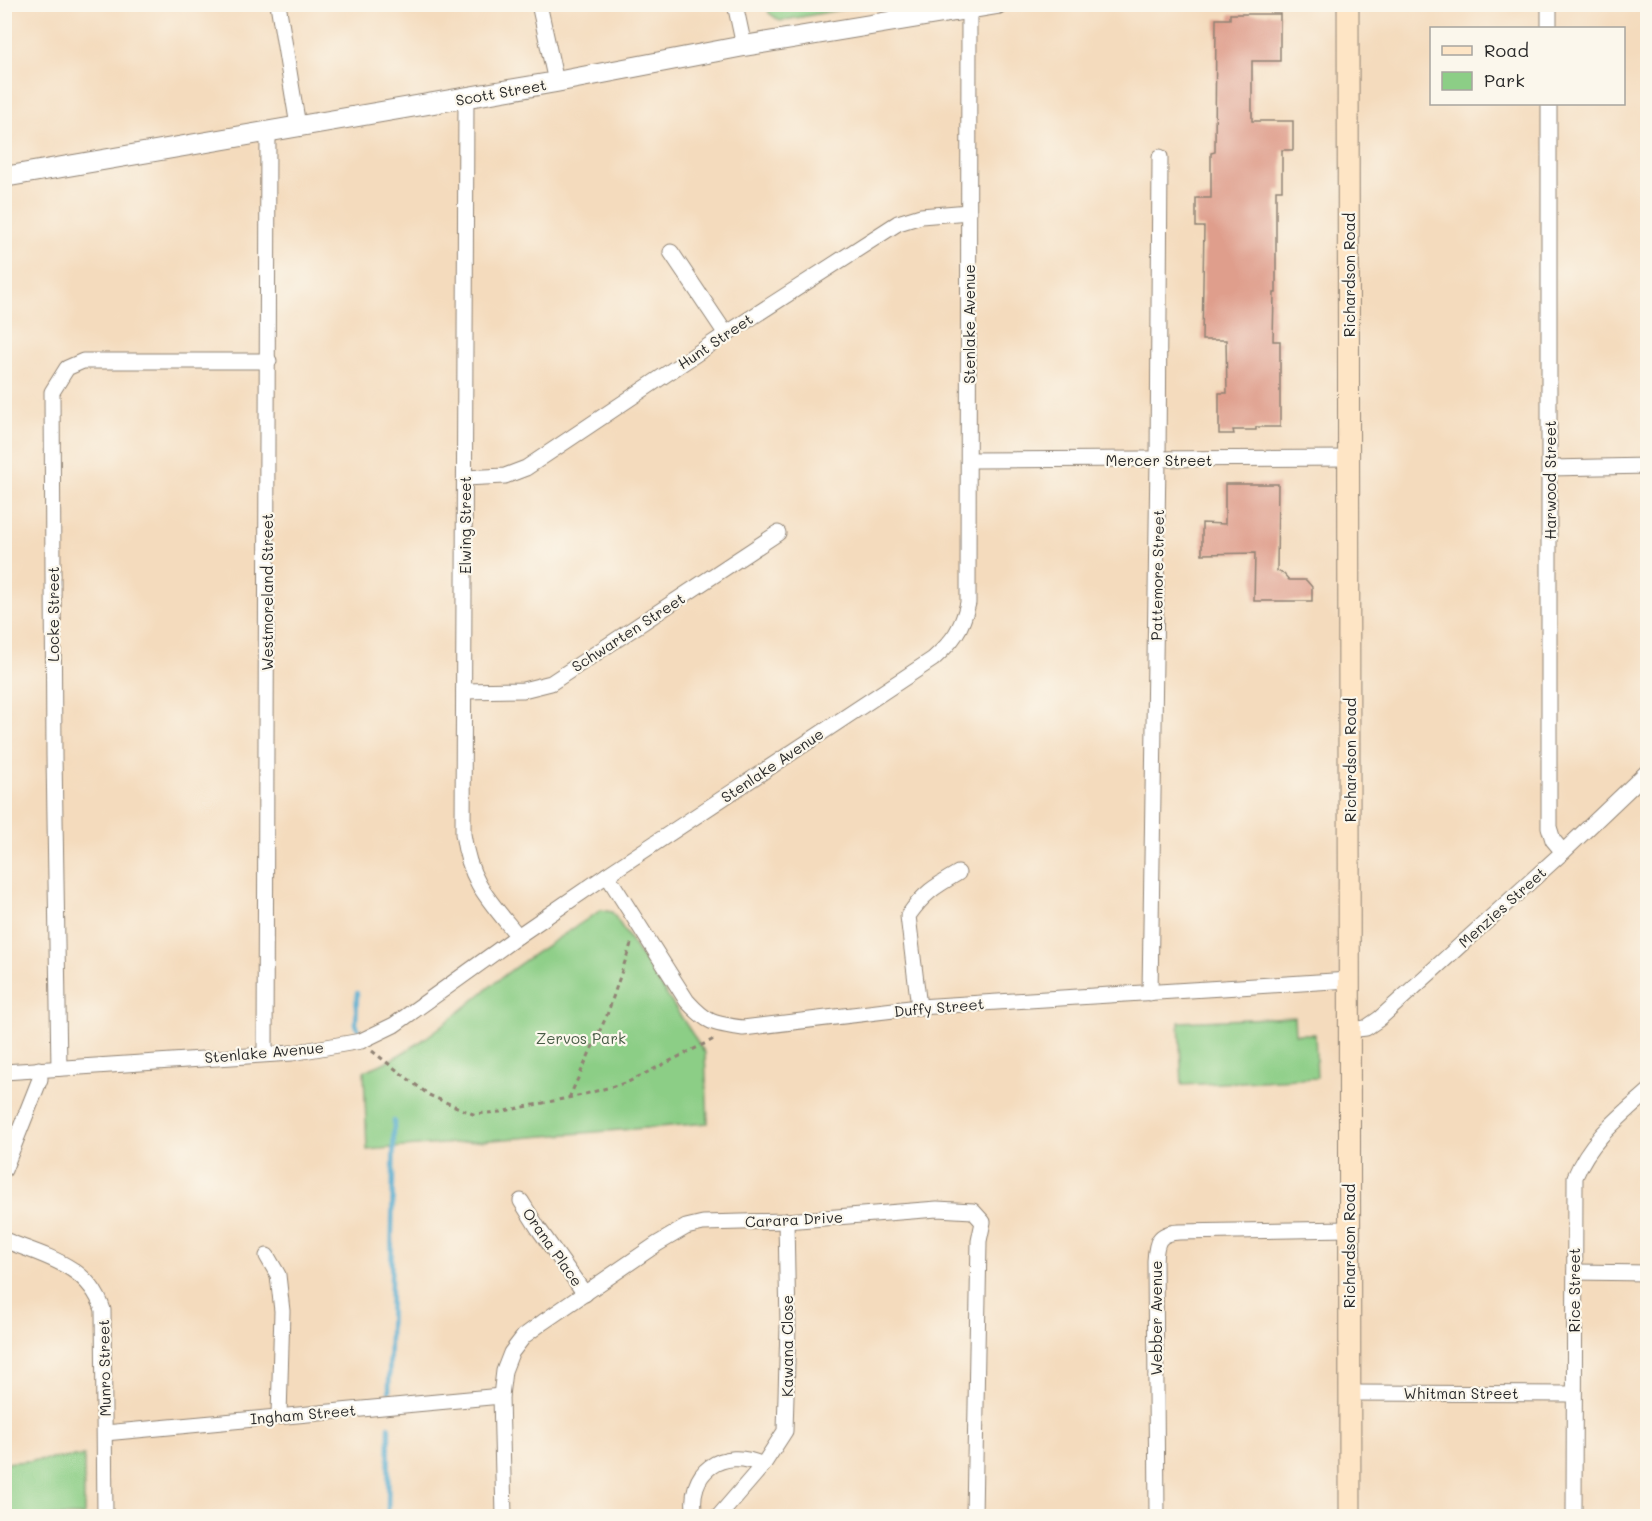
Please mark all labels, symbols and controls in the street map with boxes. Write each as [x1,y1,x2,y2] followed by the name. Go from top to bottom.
[1430,27,1625,105] legend
[1484,38,1529,62] text: Road
[1484,68,1525,92] text: Park
[454,74,548,110] street label: Scott Street
[1339,213,1359,337] street label: Richardson Road
[959,264,979,384] street label: Stenlake Avenue
[674,309,756,373] street label: Hunt Street
[1540,420,1560,540] street label: Harwood Street
[1106,450,1212,470] street label: Mercer Street
[455,476,475,574] street label: Elwing Street
[1146,509,1168,641] street label: Pattemore Street
[257,513,277,671] street label: Westmoreland Street
[43,566,63,662] street label: Locke Street
[568,588,688,676] street label: Schwarten Street
[1340,698,1360,822] street label: Richardson Road
[717,723,827,807] street label: Stenlake Avenue
[1454,862,1550,952] street label: Menzies Street
[893,993,985,1021] street label: Duffy Street
[536,1028,626,1048] park label: Zervos Park
[204,1037,324,1067] street label: Stenlake Avenue
[1339,1184,1359,1308] street label: Richardson Road
[519,1204,587,1290] street label: Orana Place
[744,1206,844,1232] street label: Carara Drive
[1564,1248,1584,1332] street label: Rice Street
[1146,1260,1166,1376] street label: Webber Avenue
[777,1295,797,1397] street label: Kawana Close
[93,1319,115,1417] street label: Munro Street
[1404,1383,1518,1403] street label: Whitman Street
[249,1399,357,1429] street label: Ingham Street

